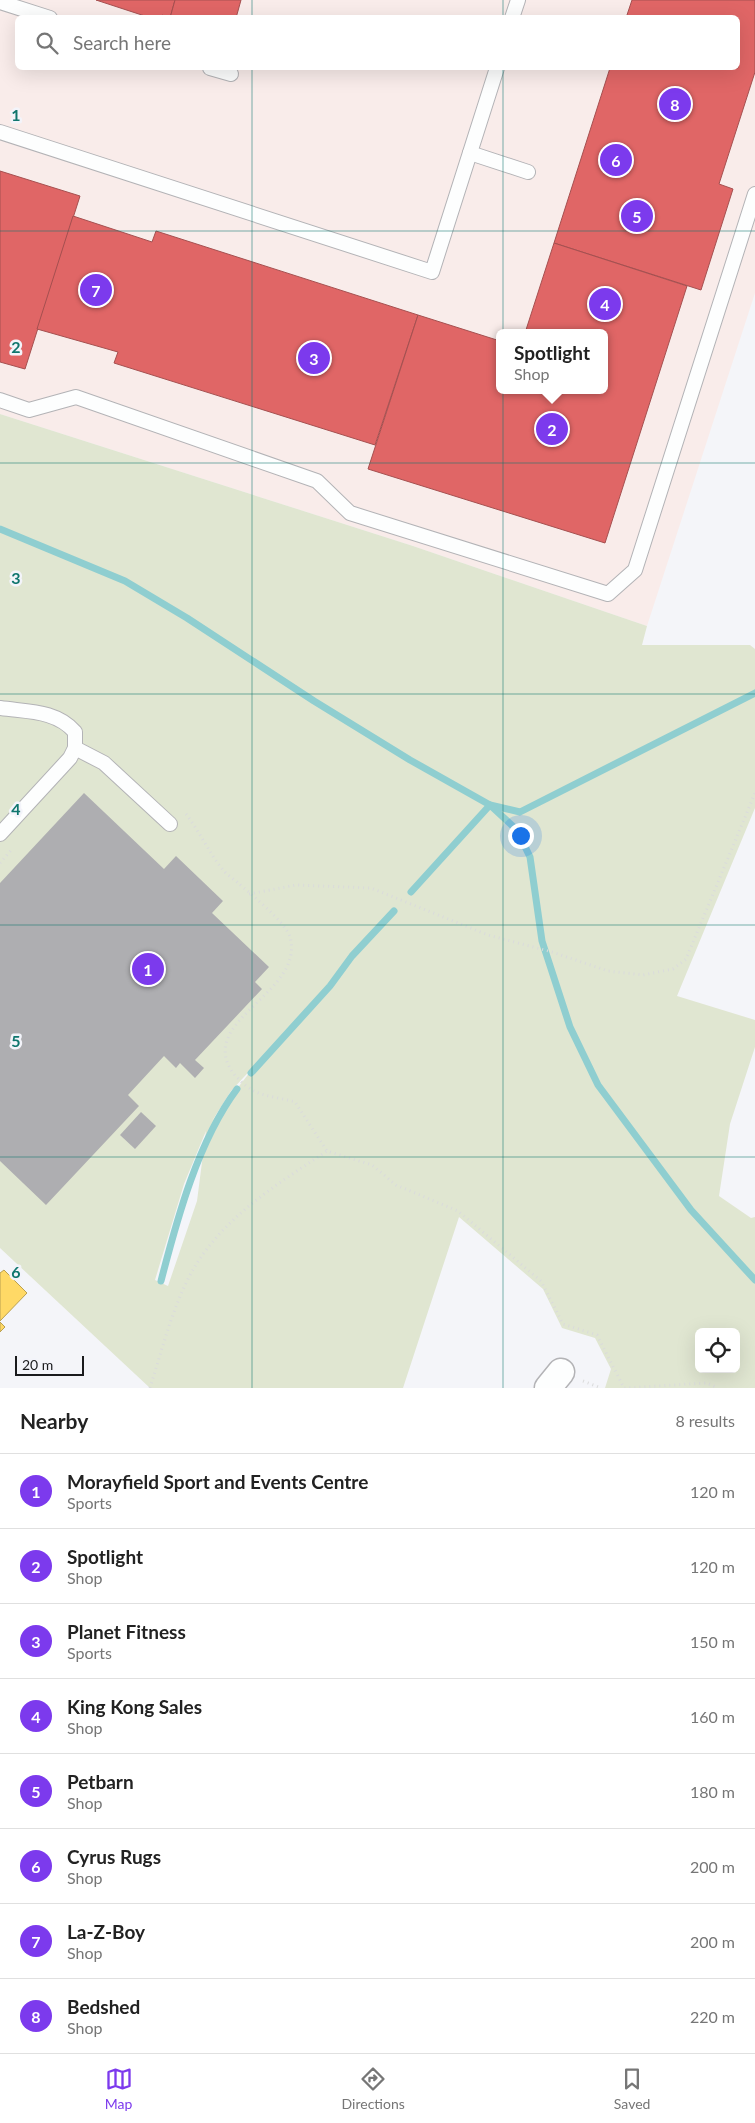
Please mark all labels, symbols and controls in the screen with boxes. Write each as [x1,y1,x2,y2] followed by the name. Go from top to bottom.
[15,15,740,70] search box
[33,29,61,57] icon: search
[73,31,171,54] text: Search here
[659,85,691,123] pin: 8
[11,105,21,124] text: 1
[600,141,632,179] pin: 6
[621,197,653,235] pin: 5
[80,271,112,309] pin: 7
[589,285,621,323] pin: 4
[496,329,608,394] popup
[11,337,21,356] text: 2
[298,339,330,377] pin: 3
[514,341,590,364] text: Spotlight
[514,364,549,383] text: Shop
[536,410,568,448] pin: 2
[11,568,21,587] text: 3
[11,799,21,818] text: 4
[508,823,534,849] your location
[132,950,164,988] pin: 1
[11,1031,21,1050] text: 5
[11,1262,21,1281] text: 6
[695,1328,740,1373] map controls
[695,1328,740,1373] button: locate
[15,1353,84,1376] scale bar
[22,1356,53,1373] text: 20 m
[20,1408,88,1433] text: Nearby
[675,1411,735,1430] text: 8 results
[67,1470,368,1493] text: Morayfield Sport and Events Centre
[31,1482,41,1501] text: 1
[690,1482,735,1501] text: 120 m
[67,1493,112,1512] text: Sports
[67,1545,143,1568] text: Spotlight
[31,1557,41,1576] text: 2
[690,1557,735,1576] text: 120 m
[67,1568,103,1587] text: Shop
[67,1620,186,1643] text: Planet Fitness
[31,1632,41,1651] text: 3
[690,1632,735,1651] text: 150 m
[67,1643,112,1662] text: Sports
[67,1695,202,1718] text: King Kong Sales
[31,1707,41,1726] text: 4
[690,1707,735,1726] text: 160 m
[67,1718,103,1737] text: Shop
[67,1770,134,1793] text: Petbarn
[31,1782,41,1801] text: 5
[690,1782,735,1801] text: 180 m
[67,1793,103,1812] text: Shop
[67,1845,161,1868] text: Cyrus Rugs
[31,1857,41,1876] text: 6
[690,1857,735,1876] text: 200 m
[67,1868,103,1887] text: Shop
[67,1920,145,1943] text: La-Z-Boy
[31,1932,41,1951] text: 7
[690,1932,735,1951] text: 200 m
[67,1943,103,1962] text: Shop
[67,1995,140,2018] text: Bedshed
[31,2007,41,2026] text: 8
[690,2007,735,2026] text: 220 m
[67,2018,103,2037] text: Shop
[105,2065,133,2112] tab: Map
[342,2065,405,2112] tab: Directions
[614,2065,650,2112] tab: Saved

